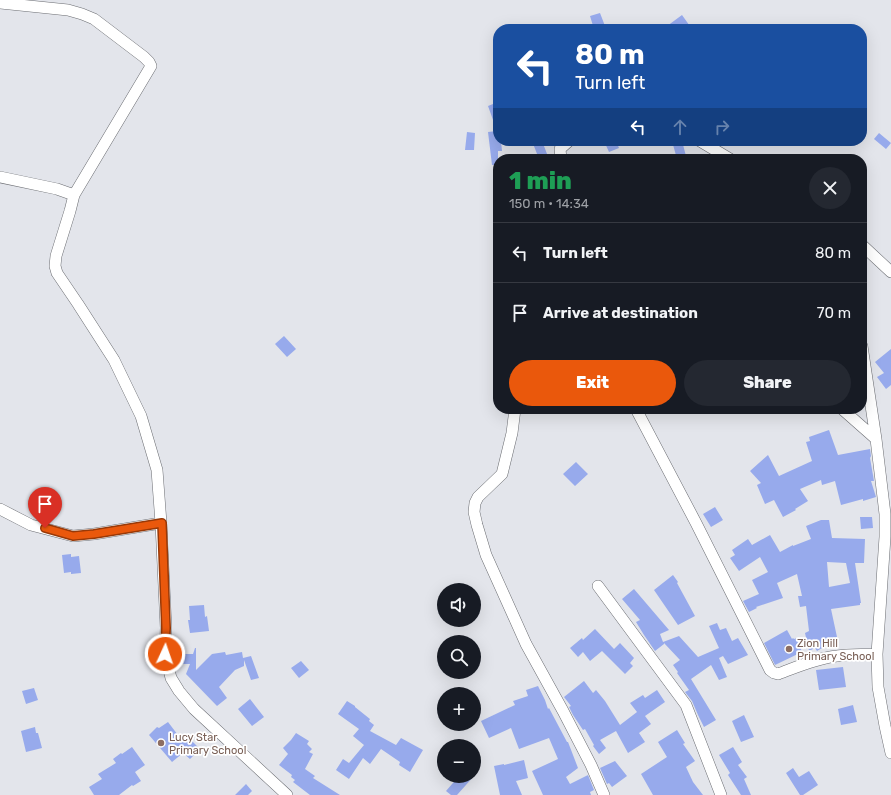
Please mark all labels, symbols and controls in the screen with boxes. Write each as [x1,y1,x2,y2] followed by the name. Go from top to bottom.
[575,38,645,71] text: 80 m
[509,40,561,92] icon: left
[575,72,645,94] text: Turn left
[627,116,649,138] icon: left
[669,116,691,138] icon: ahead
[711,116,733,138] icon: right
[509,167,572,195] text: 1 min
[809,167,851,209] button: close
[509,196,589,211] text: 150 m · 14:34
[509,242,531,264] icon: left
[543,244,608,262] text: Turn left
[815,244,851,262] text: 80 m
[509,302,531,324] icon: arrive
[543,304,698,322] text: Arrive at destination
[817,304,851,322] text: 70 m
[509,360,676,406] button: Exit
[684,360,851,406] button: Share
[28,487,62,528] pin
[34,493,56,515] icon: arrive
[437,583,481,783] map controls
[437,583,481,627] button: sound
[144,633,186,675] position arrow
[437,635,481,679] button: search
[797,637,874,663] place label: Zion Hill Primary School
[784,644,794,654] marker: Zion Hill Primary School
[437,687,481,731] button: +
[169,731,246,757] place label: Lucy Star Primary School
[156,738,166,748] marker: Lucy Star Primary School
[437,739,481,783] button: −

